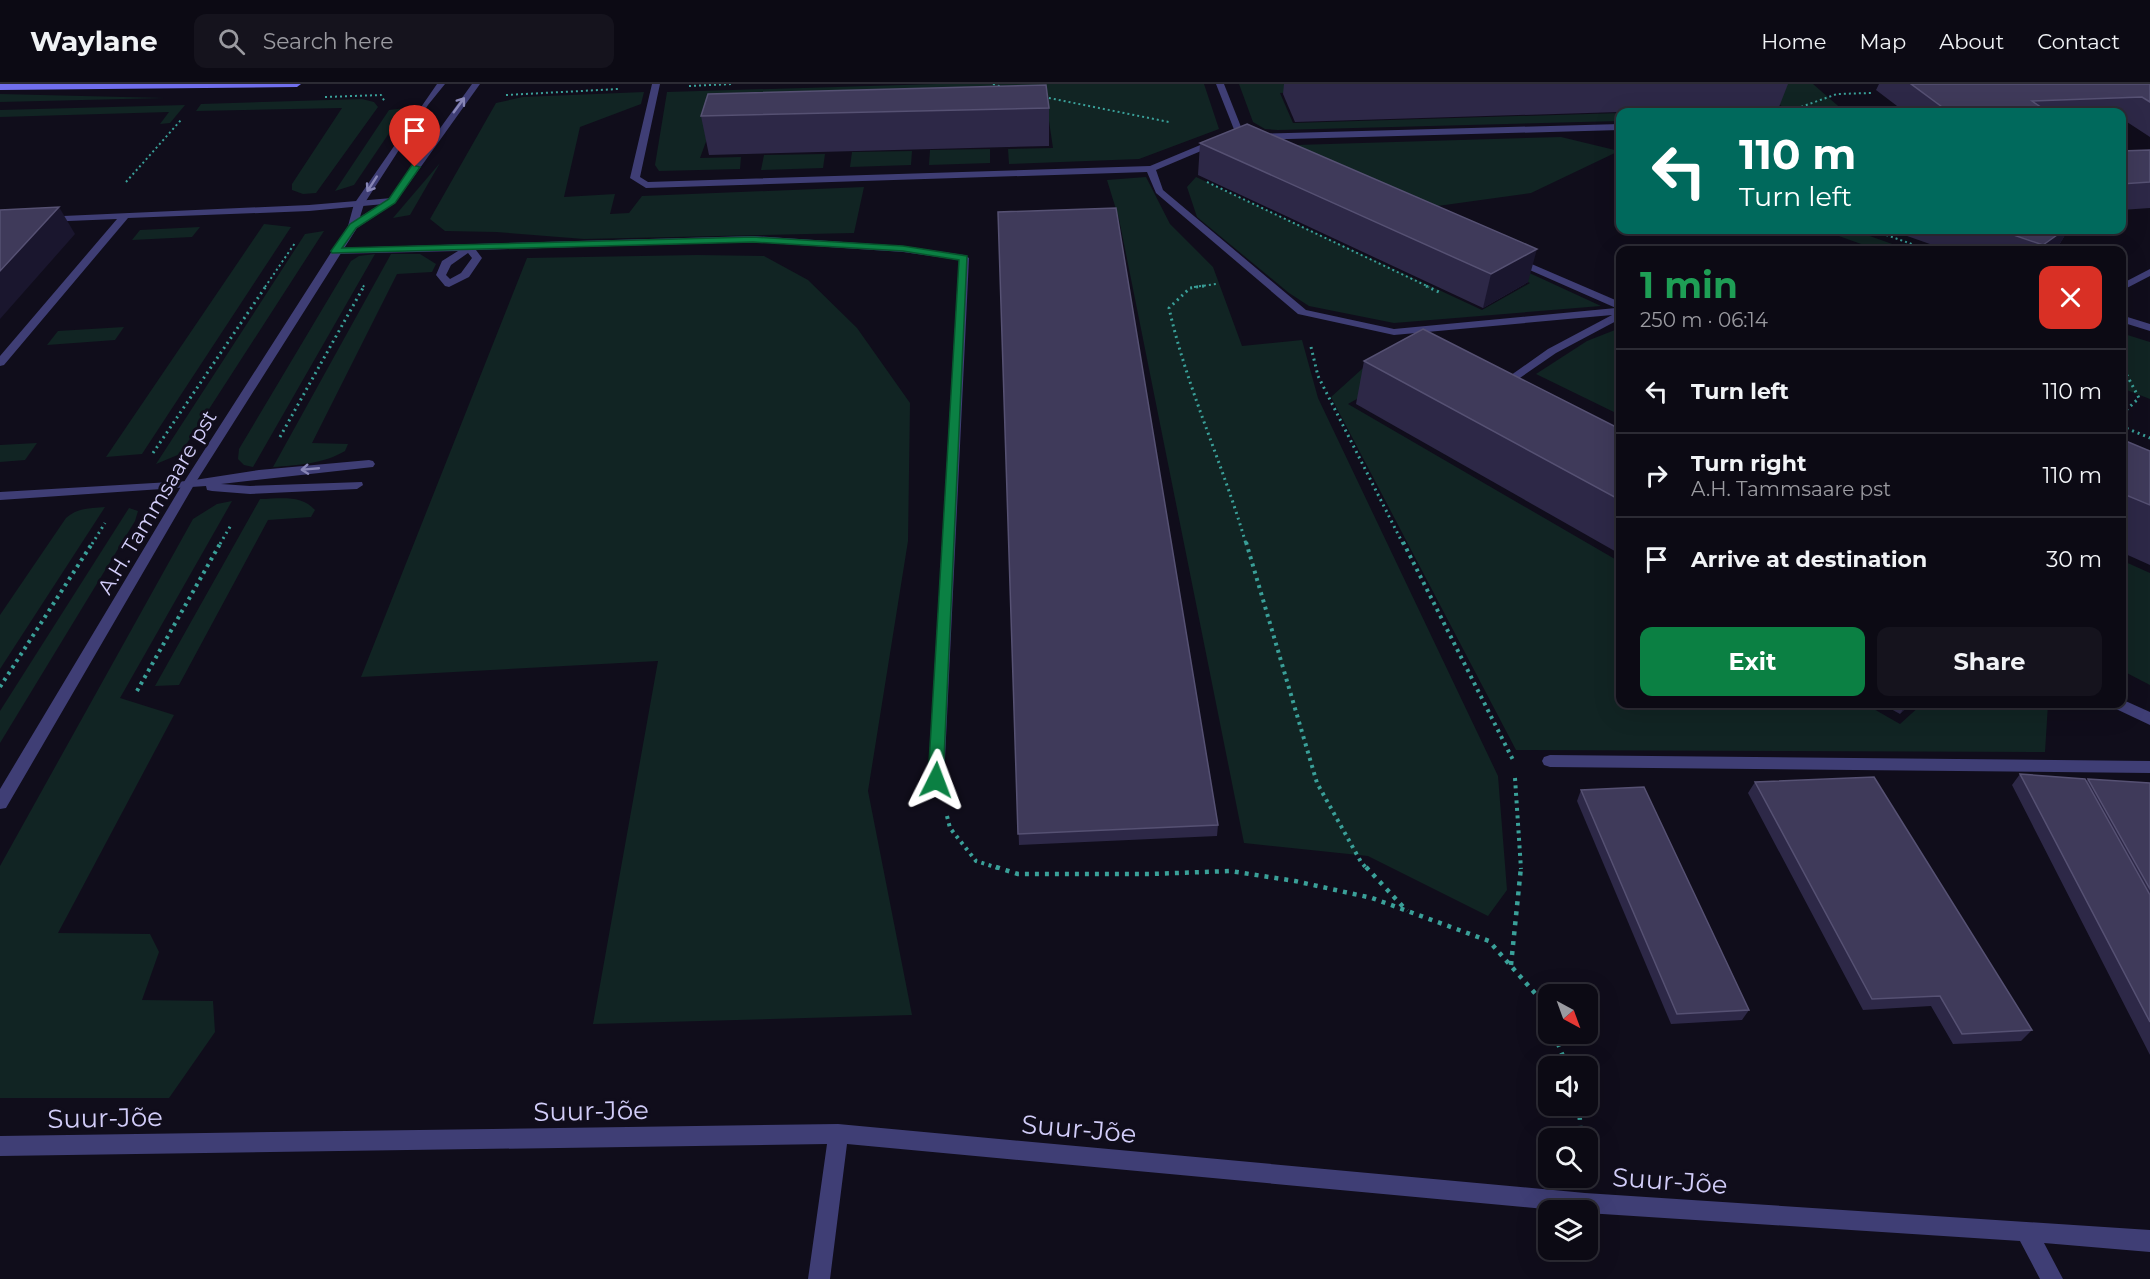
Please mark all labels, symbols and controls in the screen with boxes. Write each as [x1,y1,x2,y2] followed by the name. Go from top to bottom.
[194,14,614,68] search box
[30,24,158,58] text: Waylane
[215,25,248,58] icon: search
[263,28,393,55] text: Search here
[1761,29,1826,54] text: Home
[1859,29,1906,54] text: Map
[1939,29,2004,54] text: About
[2037,29,2120,54] text: Contact
[452,97,465,113] one-way arrow
[389,105,440,167] pin
[398,114,431,147] icon: arrive
[1739,128,1856,180] text: 110 m
[1640,132,1718,210] icon: left
[366,175,378,192] one-way arrow
[1739,180,1852,213] text: Turn left
[1640,263,1738,307] text: 1 min
[2039,266,2102,329] button: close
[1640,308,1768,332] text: 250 m · 06:14
[1640,375,1673,408] icon: left
[1691,378,1789,405] text: Turn left
[2042,378,2102,405] text: 110 m
[92,406,222,598] street label: A.H. Tammsaare pst
[1691,450,1806,477] text: Turn right
[1640,459,1673,492] icon: right
[2042,462,2102,489] text: 110 m
[301,464,321,475] one-way arrow
[1691,477,1891,501] text: A.H. Tammsaare pst
[1640,543,1673,576] icon: arrive
[1691,546,1927,573] text: Arrive at destination
[2046,546,2102,573] text: 30 m
[1640,627,1865,696] button: Exit
[1877,627,2102,696] button: Share
[904,748,968,812] position arrow
[1538,984,1598,1044] north arrow
[1538,984,1598,1260] map controls
[1538,1056,1598,1116] button: sound
[533,1094,649,1128] street label: Suur-Jõe
[47,1101,163,1135] street label: Suur-Jõe
[1020,1108,1138,1150] street label: Suur-Jõe
[1538,1128,1598,1188] button: search
[1611,1161,1729,1201] street label: Suur-Jõe
[1538,1200,1598,1260] button: layers

